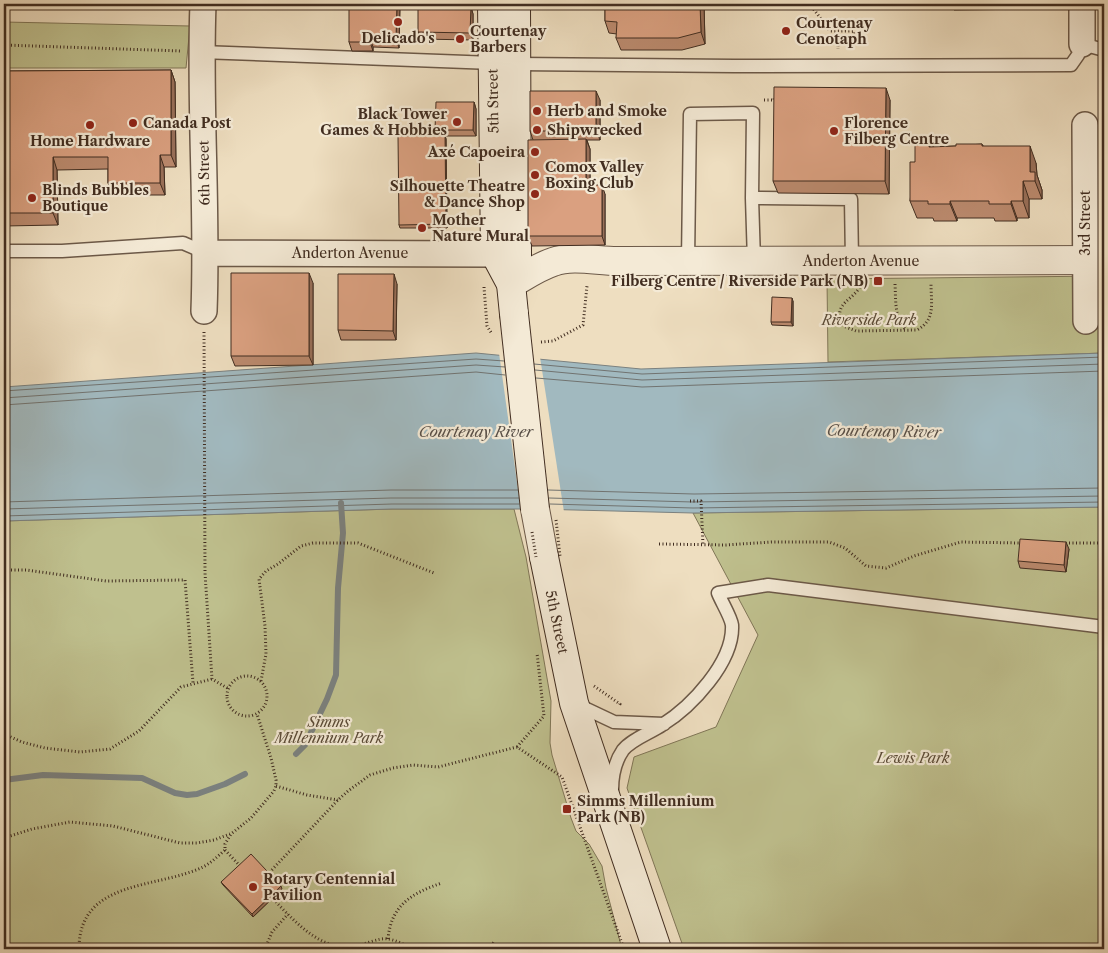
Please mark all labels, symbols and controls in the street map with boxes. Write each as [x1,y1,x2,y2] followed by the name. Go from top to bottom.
[796,14,873,48] place label: Courtenay Cenotaph
[392,16,404,28] marker: Delicado's
[470,22,547,56] place label: Courtenay Barbers
[780,25,792,37] marker: Courtenay Cenotaph
[361,29,435,47] place label: Delicado's
[454,33,466,45] marker: Courtenay Barbers
[483,68,503,134] street label: 5th Street
[547,102,667,120] place label: Herb and Smoke
[320,105,447,139] place label: Black Tower Games & Hobbies
[531,105,543,117] marker: Herb and Smoke
[143,114,231,132] place label: Canada Post
[844,114,949,148] place label: Florence Filberg Centre
[451,116,463,128] marker: Black Tower Games & Hobbies
[127,117,139,129] marker: Canada Post
[84,119,96,131] marker: Home Hardware
[547,121,643,139] place label: Shipwrecked
[531,124,543,136] marker: Shipwrecked
[828,125,840,137] marker: Florence Filberg Centre
[30,132,150,150] place label: Home Hardware
[194,140,214,206] street label: 6th Street
[427,143,526,161] place label: Axé Capoeira
[529,146,541,158] marker: Axé Capoeira
[545,158,644,192] place label: Comox Valley Boxing Club
[529,169,541,181] marker: Comox Valley Boxing Club
[390,177,525,211] place label: Silhouette Theatre & Dance Shop
[42,181,149,215] place label: Blinds Bubbles Boutique
[529,188,541,200] marker: Silhouette Theatre & Dance Shop
[1076,190,1094,256] street label: 3rd Street
[26,192,38,204] marker: Blinds Bubbles Boutique
[432,211,529,245] place label: Mother Nature Mural
[416,222,428,234] marker: Mother Nature Mural
[291,244,408,262] street label: Anderton Avenue
[802,252,919,270] street label: Anderton Avenue
[611,272,868,290] place label: Filberg Centre / Riverside Park (NB)
[872,275,884,287] marker: Filberg Centre / Riverside Park (NB)
[821,311,917,329] park label: Riverside Park
[827,421,942,442] water label: Courtenay River
[419,422,534,441] water label: Courtenay River
[541,588,573,656] street label: 5th Street
[273,713,384,747] park label: Simms Millennium Park
[876,749,950,767] park label: Lewis Park
[577,792,714,826] place label: Simms Millennium Park (NB)
[561,803,573,815] marker: Simms Millennium Park (NB)
[263,870,395,904] place label: Rotary Centennial Pavilion
[247,881,259,893] marker: Rotary Centennial Pavilion

